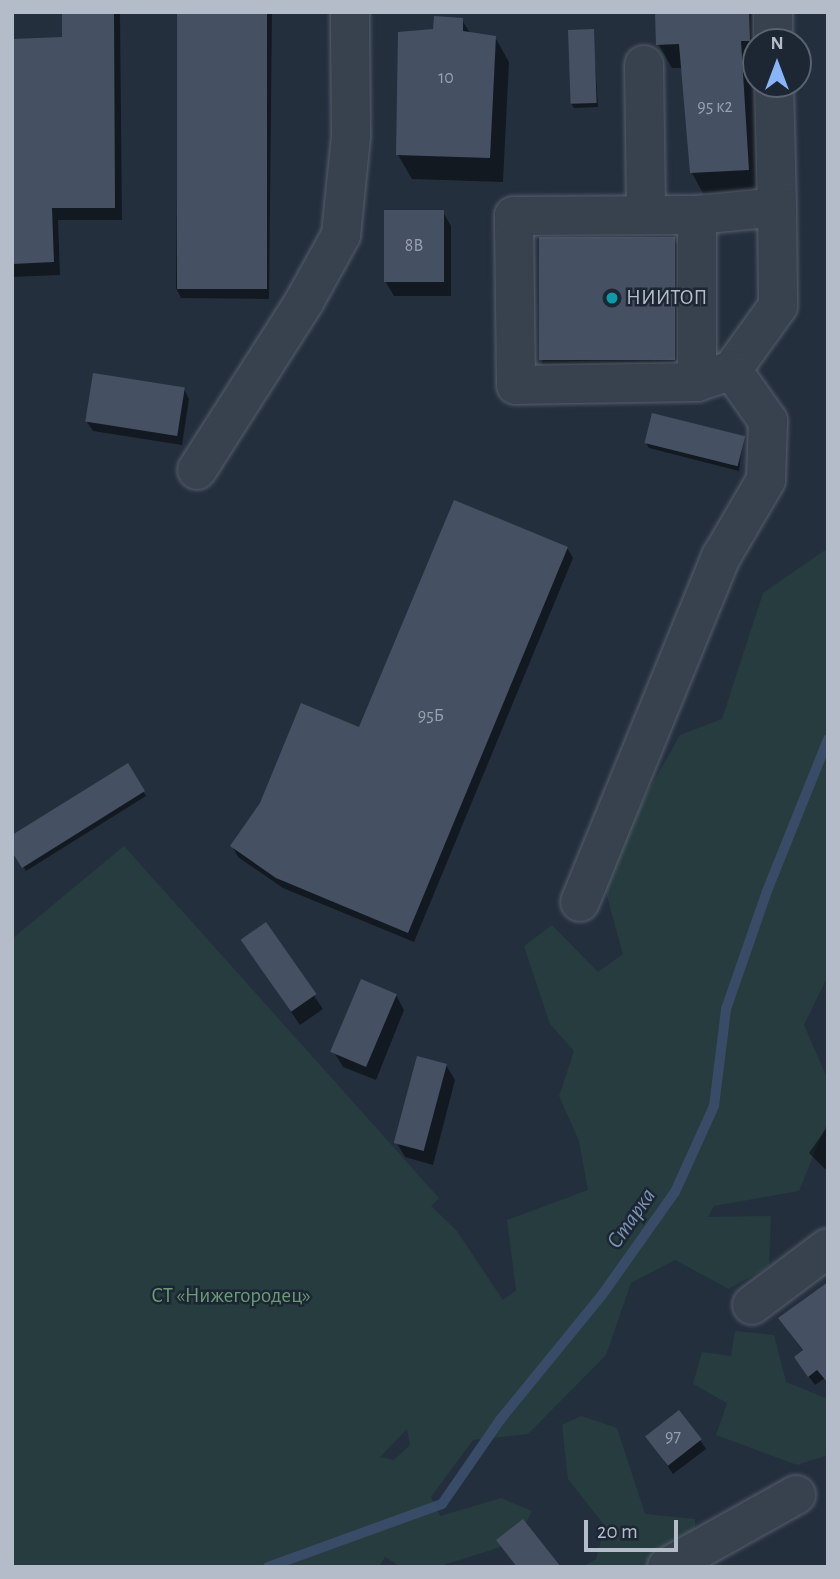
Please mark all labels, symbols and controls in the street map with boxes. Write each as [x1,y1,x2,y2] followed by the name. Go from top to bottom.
[742,28,812,98] north arrow
[770,34,784,53] text: N
[438,67,454,89] house number: 10
[697,96,733,118] house number: 95 к2
[405,235,423,257] house number: 8В
[626,285,708,311] place label: НИИТОП
[604,290,620,306] marker: НИИТОП
[418,705,444,727] house number: 95Б
[601,1184,663,1254] water label: Старка
[151,1283,311,1309] park label: СТ «Нижегородец»
[665,1426,681,1448] house number: 97
[588,1506,682,1550] scale bar
[597,1521,638,1542] text: 20 m

